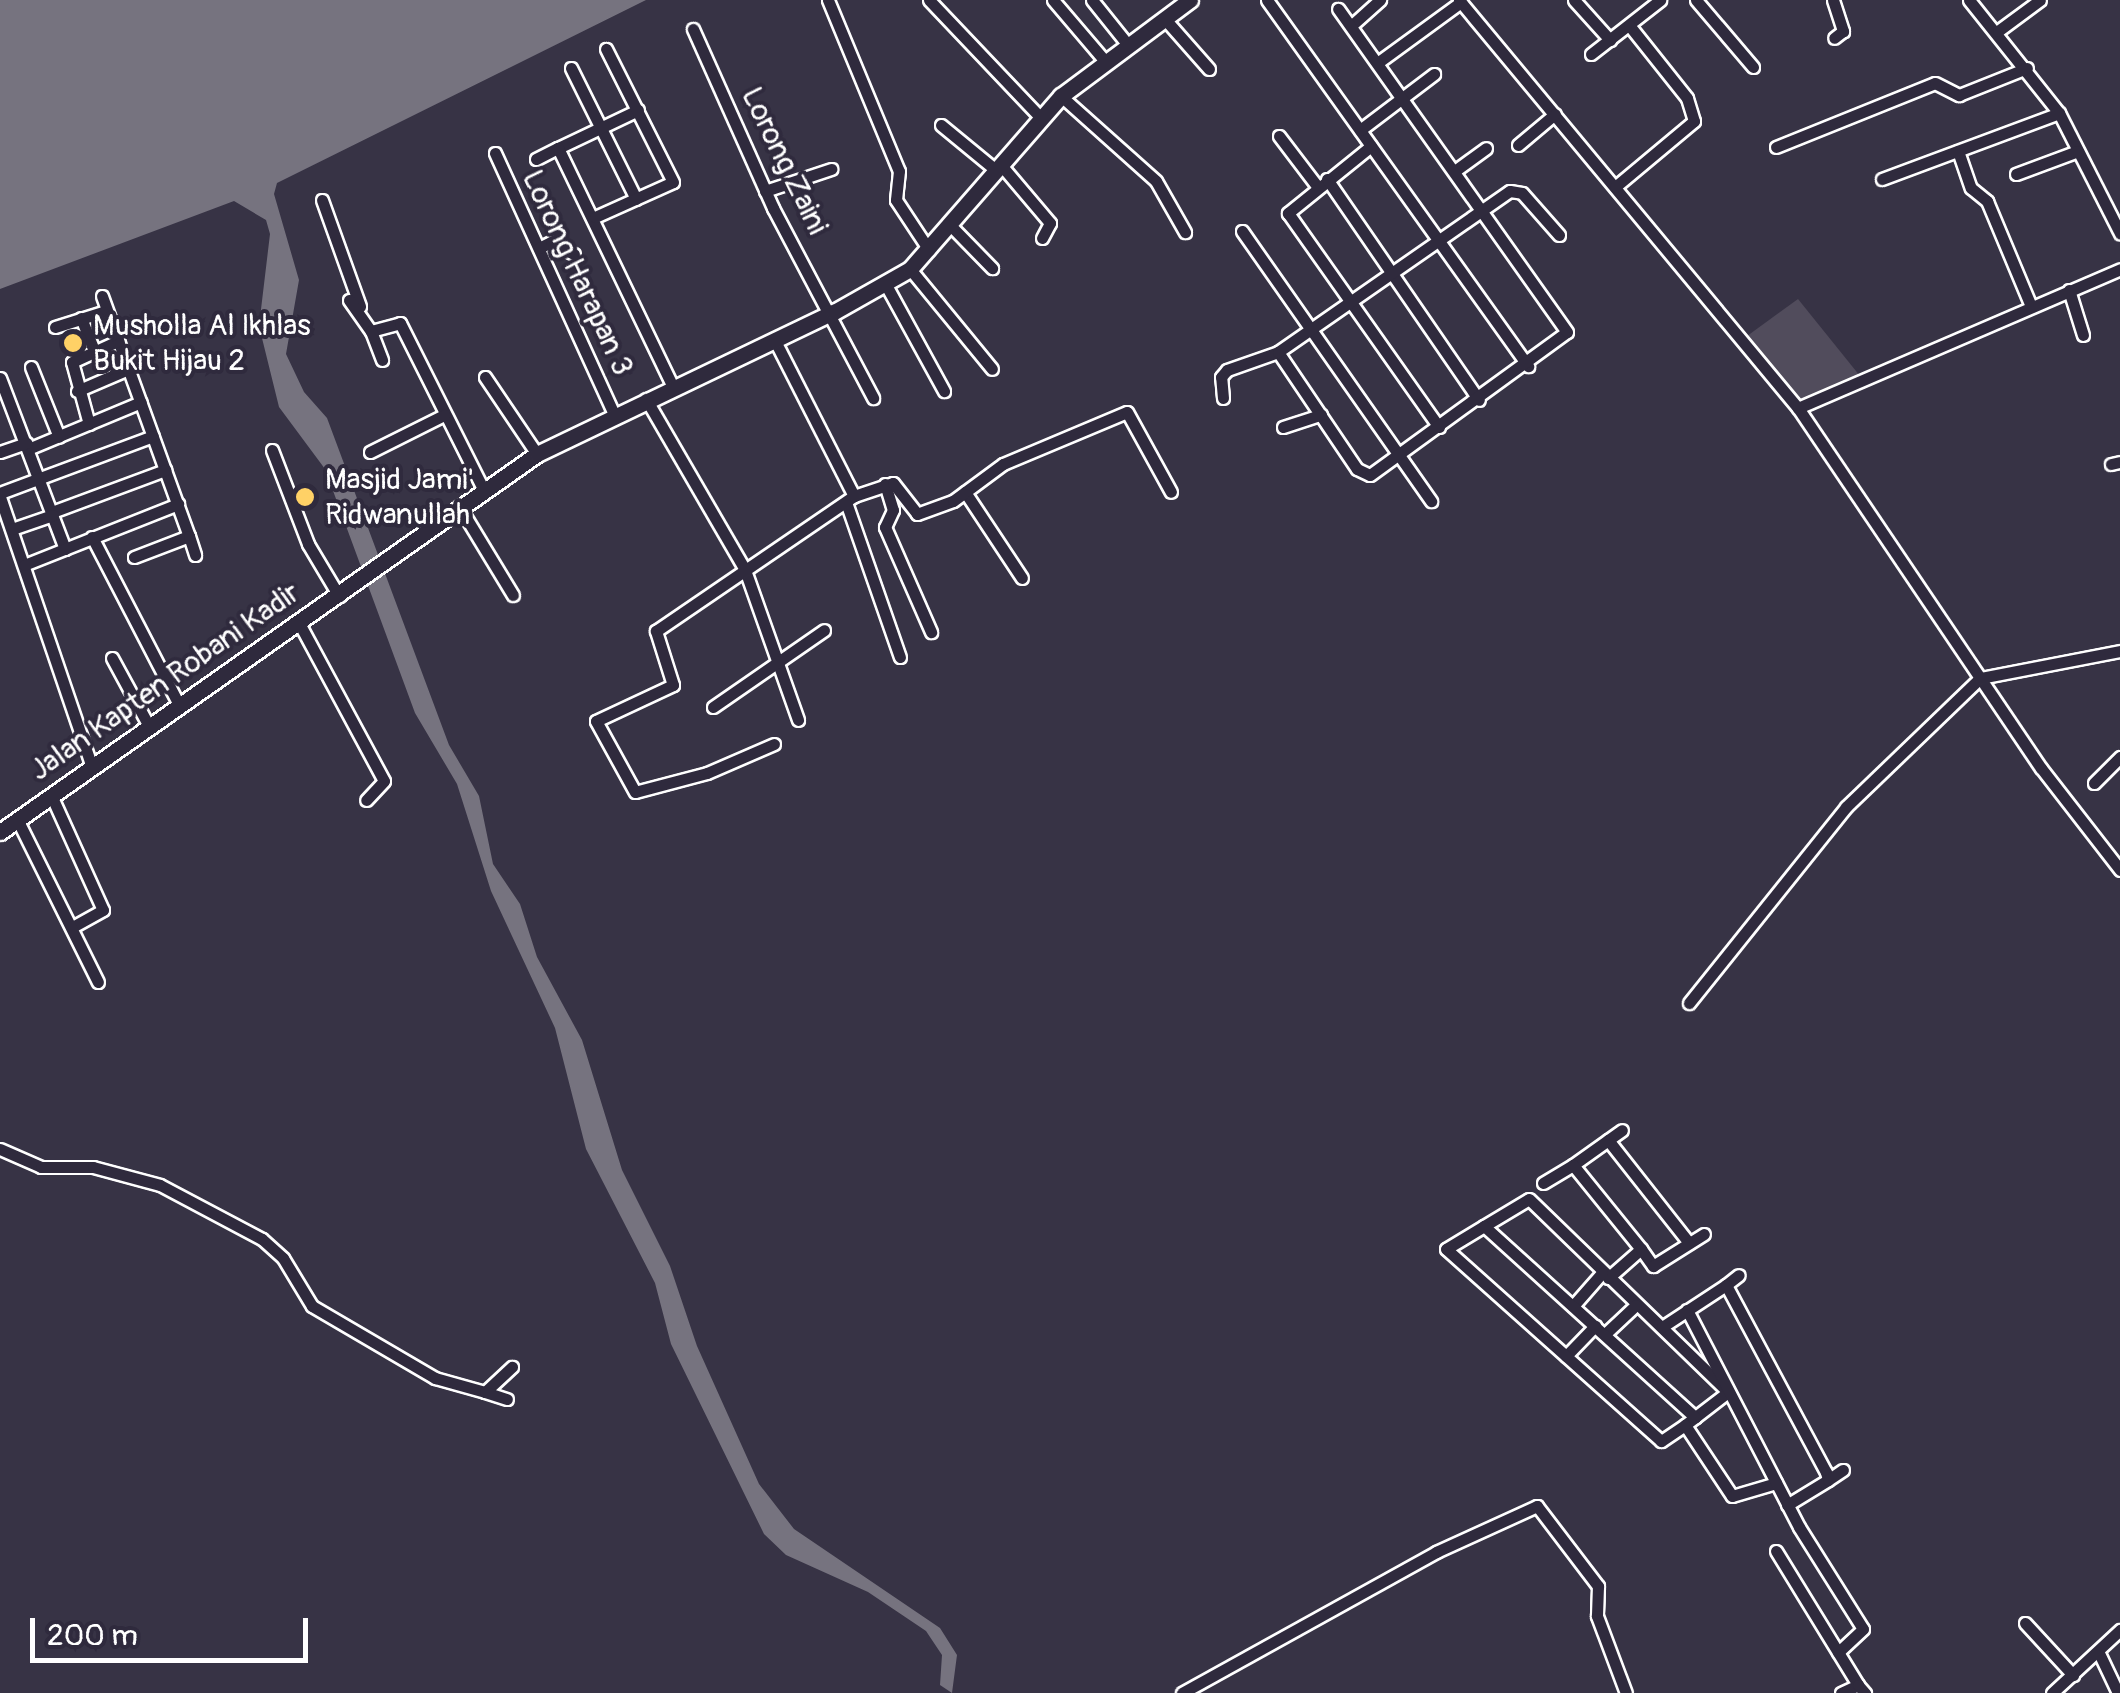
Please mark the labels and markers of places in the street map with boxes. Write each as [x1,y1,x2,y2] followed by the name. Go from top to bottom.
[93,308,311,378] place label: Musholla Al Ikhlas Bukit Hijau 2
[62,332,84,354] marker: Musholla Al Ikhlas Bukit Hijau 2
[325,462,474,532] place label: Masjid Jami' Ridwanullah
[294,486,316,508] marker: Masjid Jami' Ridwanullah

